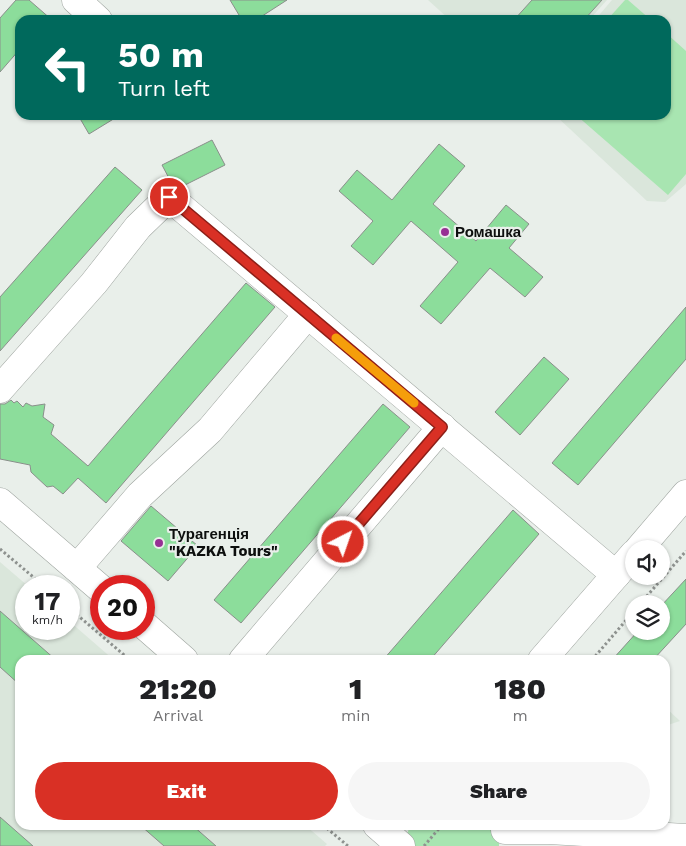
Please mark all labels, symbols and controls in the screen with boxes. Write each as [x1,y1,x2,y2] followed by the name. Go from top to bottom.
[118,34,204,76] text: 50 m
[35,35,100,100] icon: left
[118,76,210,101] text: Turn left
[148,176,190,218] pin
[155,183,183,211] icon: arrive
[455,223,522,241] place label: Ромашка
[439,226,451,238] marker: Ромашка
[316,515,368,567] position arrow
[169,525,278,560] place label: Турагенція "KAZKA Tours"
[153,537,165,549] marker: Турагенція "KAZKA Tours"
[625,540,670,640] map controls
[625,540,670,585] button: sound
[90,575,155,640] speed limit sign: 20
[35,587,60,616] text: 17
[625,595,670,640] button: layers
[32,613,63,627] text: km/h
[139,671,217,706] text: 21:20
[349,671,362,706] text: 1
[494,671,546,706] text: 180
[153,706,203,725] text: Arrival
[341,706,370,725] text: min
[513,706,528,725] text: m
[35,762,338,820] button: Exit
[348,762,650,820] button: Share

